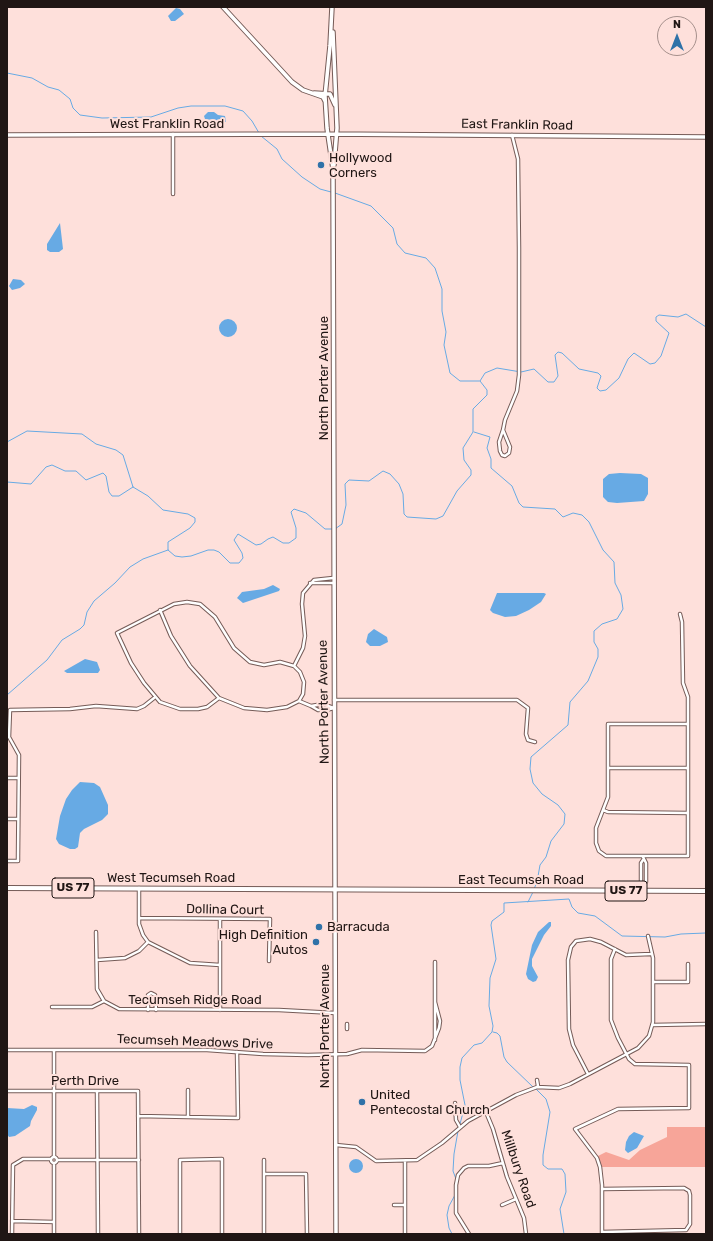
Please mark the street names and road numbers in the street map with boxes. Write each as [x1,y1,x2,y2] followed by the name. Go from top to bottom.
[110,116,224,132] street label: West Franklin Road
[461,116,573,134] street label: East Franklin Road
[316,316,332,440] street label: North Porter Avenue
[315,640,333,764] street label: North Porter Avenue
[107,870,235,886] street label: West Tecumseh Road
[458,872,584,888] street label: East Tecumseh Road
[52,878,94,898] road number: US 77
[605,881,647,901] road number: US 77
[186,902,264,918] street label: Dollina Court
[317,964,333,1088] street label: North Porter Avenue
[128,992,262,1008] street label: Tecumseh Ridge Road
[117,1031,273,1053] street label: Tecumseh Meadows Drive
[51,1073,119,1089] street label: Perth Drive
[497,1128,539,1210] street label: Millbury Road

